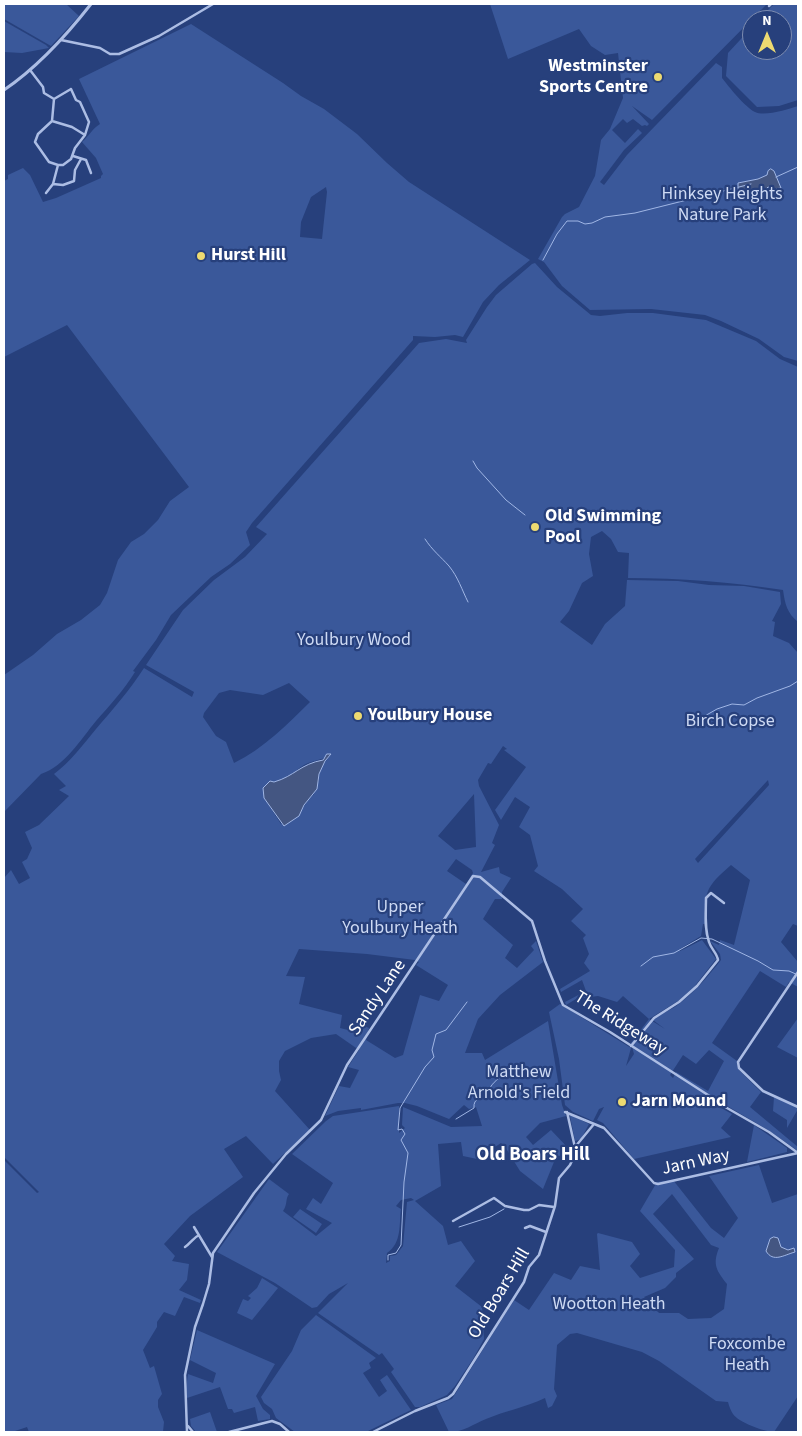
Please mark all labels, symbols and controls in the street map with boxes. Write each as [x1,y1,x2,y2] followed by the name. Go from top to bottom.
[742,10,792,60] north arrow
[762,11,772,31] text: N
[539,56,648,98] place label: Westminster Sports Centre
[652,71,664,83] marker: Westminster Sports Centre
[662,184,782,226] park label: Hinksey Heights Nature Park
[211,245,286,267] place label: Hurst Hill
[195,250,207,262] marker: Hurst Hill
[545,506,661,548] place label: Old Swimming Pool
[529,521,541,533] marker: Old Swimming Pool
[297,630,411,652] park label: Youlbury Wood
[368,705,492,727] place label: Youlbury House
[352,710,364,722] marker: Youlbury House
[685,711,775,733] park label: Birch Copse
[342,897,458,940] park label: Upper Youlbury Heath
[345,956,411,1040] street label: Sandy Lane
[570,987,670,1061] street label: The Ridgeway
[468,1062,570,1104] park label: Matthew Arnold's Field
[632,1091,726,1113] place label: Jarn Mound
[616,1096,628,1108] marker: Jarn Mound
[476,1145,590,1167] district label: Old Boars Hill
[660,1145,732,1181] street label: Jarn Way
[464,1245,536,1343] street label: Old Boars Hill
[552,1294,666,1316] park label: Wootton Heath
[708,1334,786,1376] park label: Foxcombe Heath

